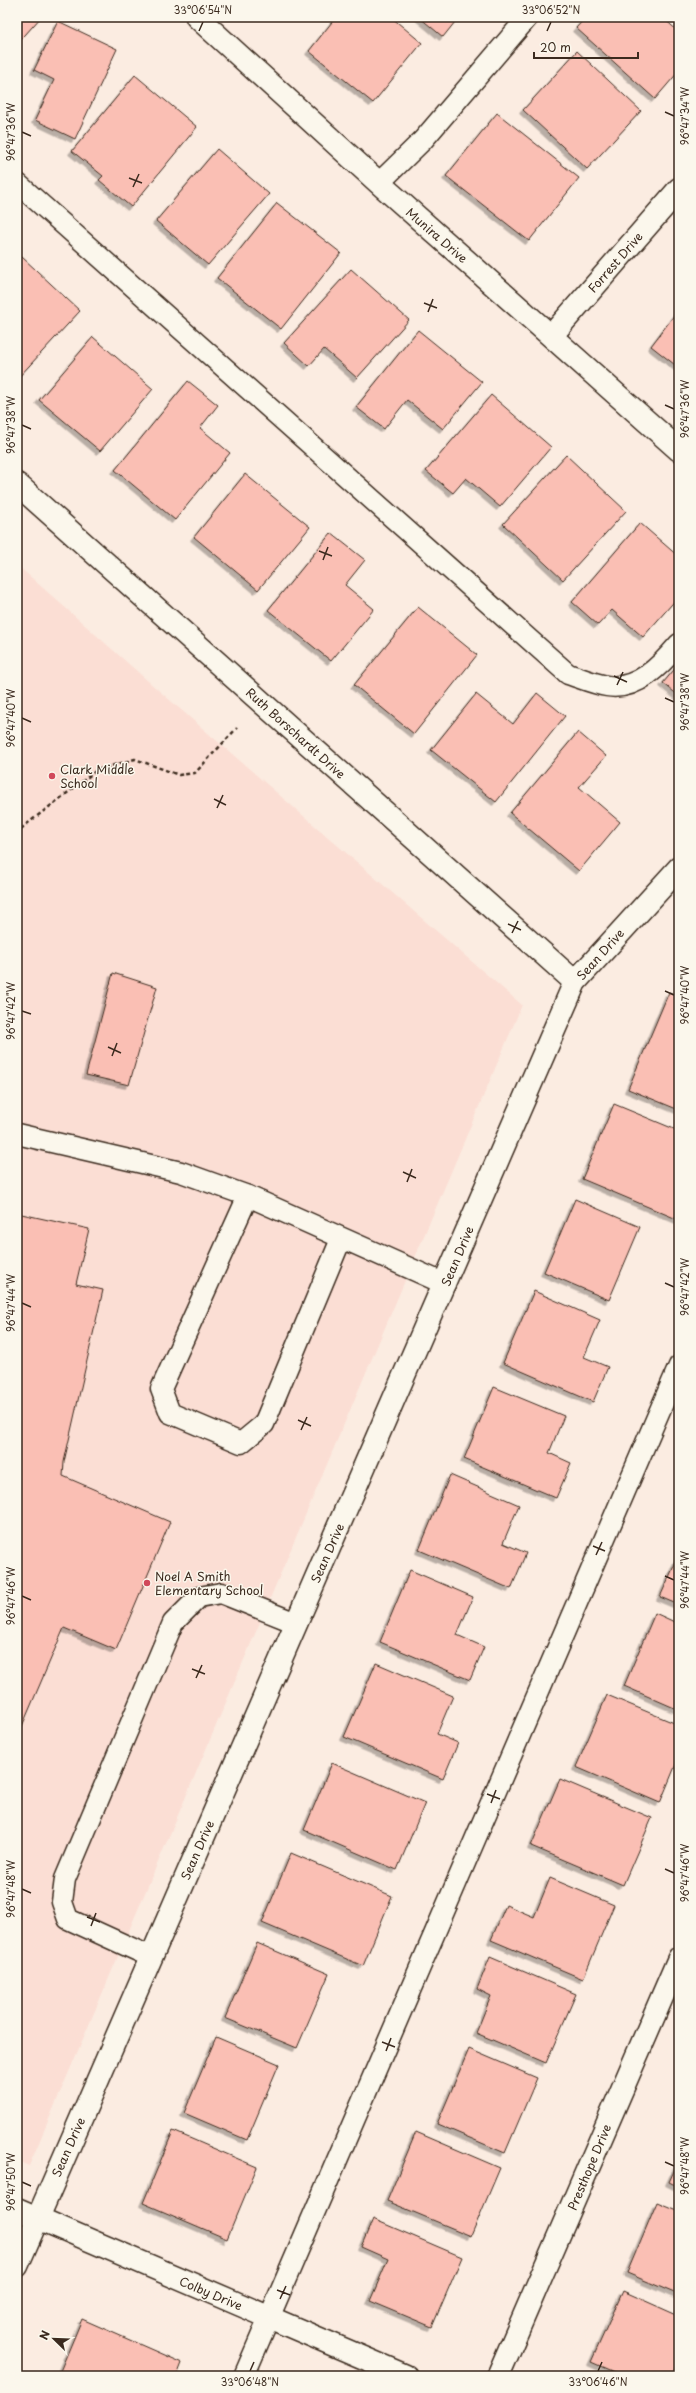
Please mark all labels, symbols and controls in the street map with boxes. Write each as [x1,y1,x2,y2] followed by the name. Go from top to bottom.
[174,2,232,17] text: 33°06'54"N
[522,2,580,17] text: 33°06'52"N
[534,34,638,60] scale bar
[540,38,571,56] text: 20 m
[677,86,692,145] text: 96°47'34"W
[3,102,18,161] text: 96°47'36"W
[402,203,472,267] street label: Munira Drive
[583,227,647,296] street label: Forrest Drive
[677,379,692,438] text: 96°47'36"W
[3,395,18,454] text: 96°47'38"W
[677,672,692,731] text: 96°47'38"W
[242,683,350,783] street label: Ruth Borschardt Drive
[3,688,18,747] text: 96°47'40"W
[60,760,135,792] place label: Clark Middle School
[47,771,57,781] marker: Clark Middle School
[572,924,628,984] street label: Sean Drive
[677,965,692,1024] text: 96°47'40"W
[3,981,18,1040] text: 96°47'42"W
[436,1223,478,1289] street label: Sean Drive
[677,1257,692,1316] text: 96°47'42"W
[3,1273,18,1332] text: 96°47'44"W
[306,1520,348,1586] street label: Sean Drive
[677,1550,692,1609] text: 96°47'44"W
[3,1566,18,1625] text: 96°47'46"W
[155,1567,263,1599] place label: Noel A Smith Elementary School
[142,1578,152,1588] marker: Noel A Smith Elementary School
[176,1817,218,1883] street label: Sean Drive
[677,1843,692,1902] text: 96°47'46"W
[3,1859,18,1918] text: 96°47'48"W
[47,2114,89,2180] street label: Sean Drive
[563,2121,615,2213] street label: Presthope Drive
[677,2136,692,2195] text: 96°47'48"W
[3,2152,18,2211] text: 96°47'50"W
[177,2272,245,2314] street label: Colby Drive
[34,2319,74,2359] north arrow
[35,2327,54,2342] text: N
[221,2374,279,2389] text: 33°06'48"N
[569,2374,628,2389] text: 33°06'46"N

